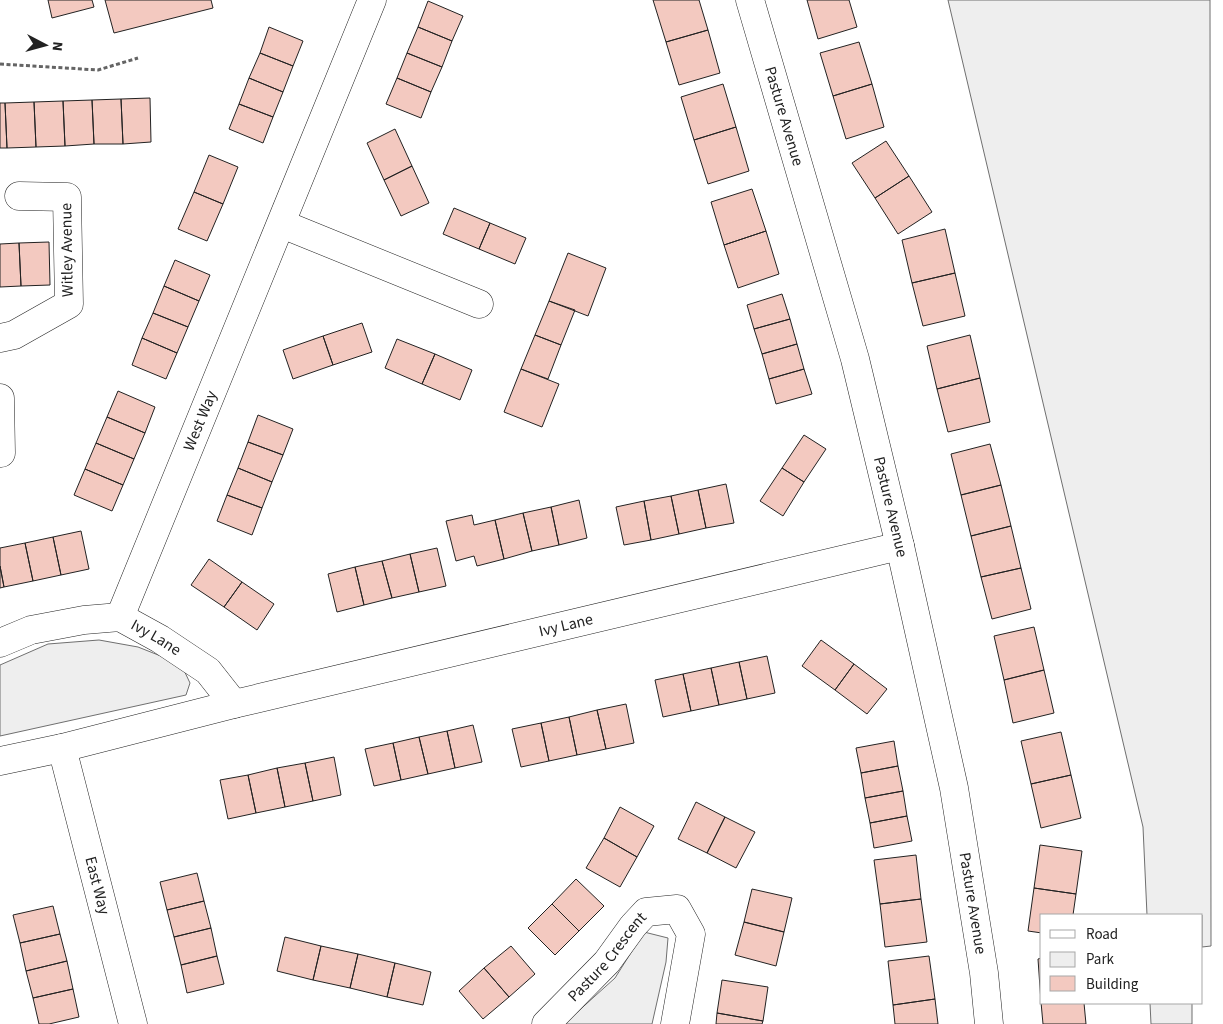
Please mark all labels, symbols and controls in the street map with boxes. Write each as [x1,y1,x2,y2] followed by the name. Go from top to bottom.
[20,20,70,70] north arrow
[47,41,67,52] text: N
[759,64,809,169] street label: Pasture Avenue
[55,203,79,297] street label: Witley Avenue
[178,387,223,454] street label: West Way
[868,454,913,559] street label: Pasture Avenue
[537,608,595,642] street label: Ivy Lane
[127,614,185,661] street label: Ivy Lane
[954,851,992,956] street label: Pasture Avenue
[79,854,116,918] street label: East Way
[563,907,652,1007] street label: Pasture Crescent
[1040,914,1203,1004] legend
[1086,924,1118,945] text: Road
[1086,949,1115,970] text: Park
[1086,974,1139,995] text: Building

